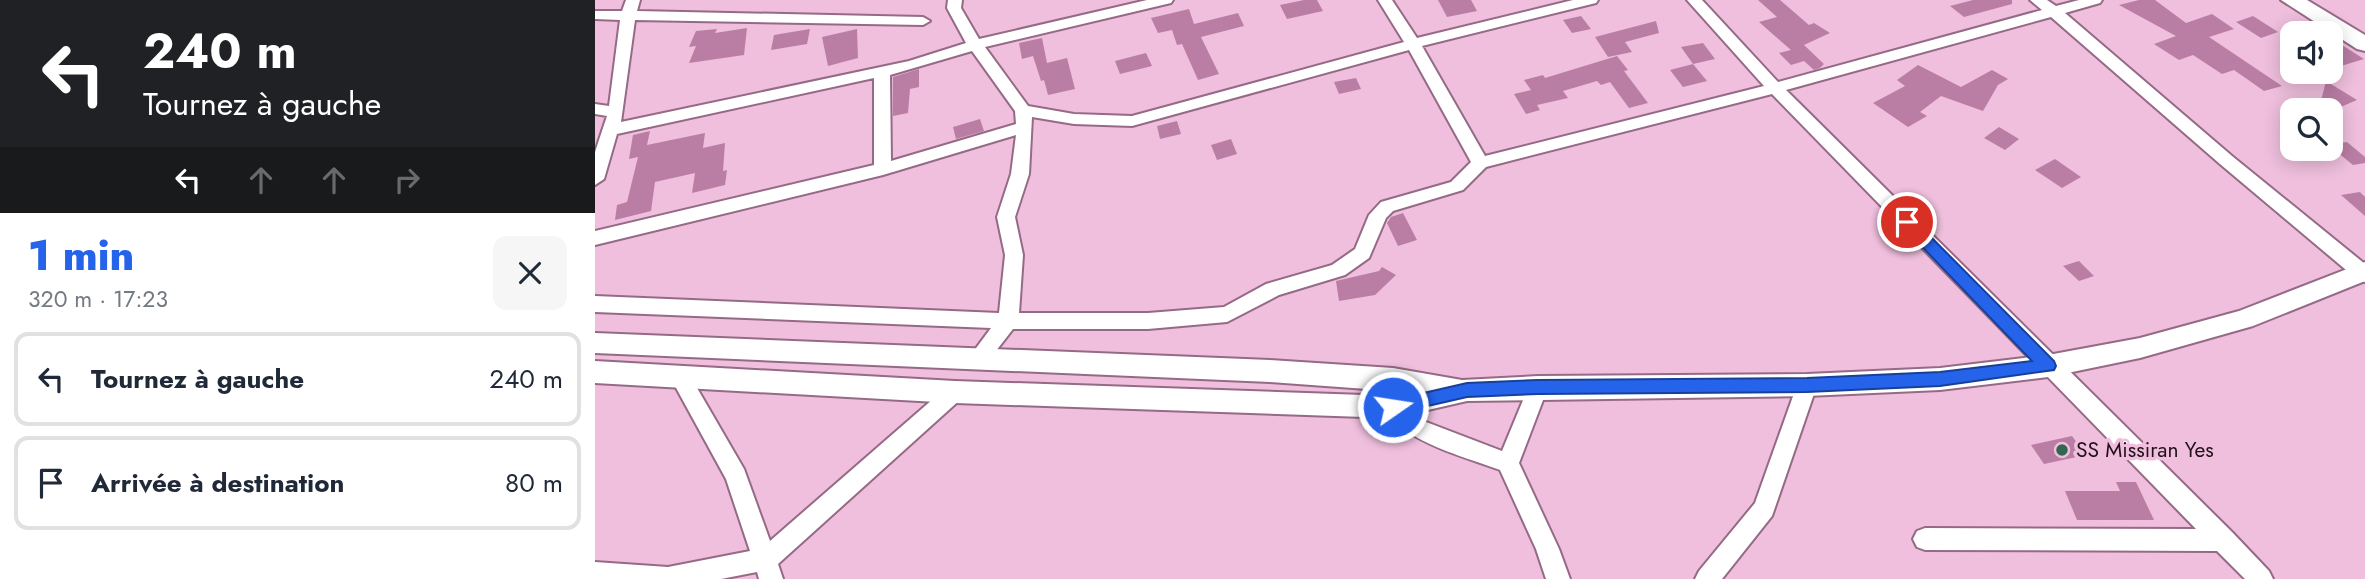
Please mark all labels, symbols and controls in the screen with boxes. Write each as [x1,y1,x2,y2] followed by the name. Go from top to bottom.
[143,16,297,86] text: 240 m
[2280,21,2343,161] map controls
[2280,21,2343,84] button: sound
[28,28,119,119] icon: left
[143,81,381,127] text: Tournez à gauche
[2280,98,2343,161] button: search
[169,161,207,199] icon: left
[242,161,280,199] icon: ahead
[315,161,353,199] icon: ahead
[388,161,426,199] icon: right
[1877,192,1937,252] pin
[1888,203,1926,241] icon: arrive
[28,225,134,286] text: 1 min
[493,236,567,310] button: close
[28,282,168,316] text: 320 m · 17:23
[32,360,70,398] icon: left
[91,360,304,398] text: Tournez à gauche
[489,360,563,398] text: 240 m
[1356,370,1430,444] position arrow
[2076,435,2214,465] place label: SS Missiran Yes
[2054,442,2070,458] marker: SS Missiran Yes
[32,464,70,502] icon: arrive
[91,464,344,502] text: Arrivée à destination
[505,464,563,502] text: 80 m

